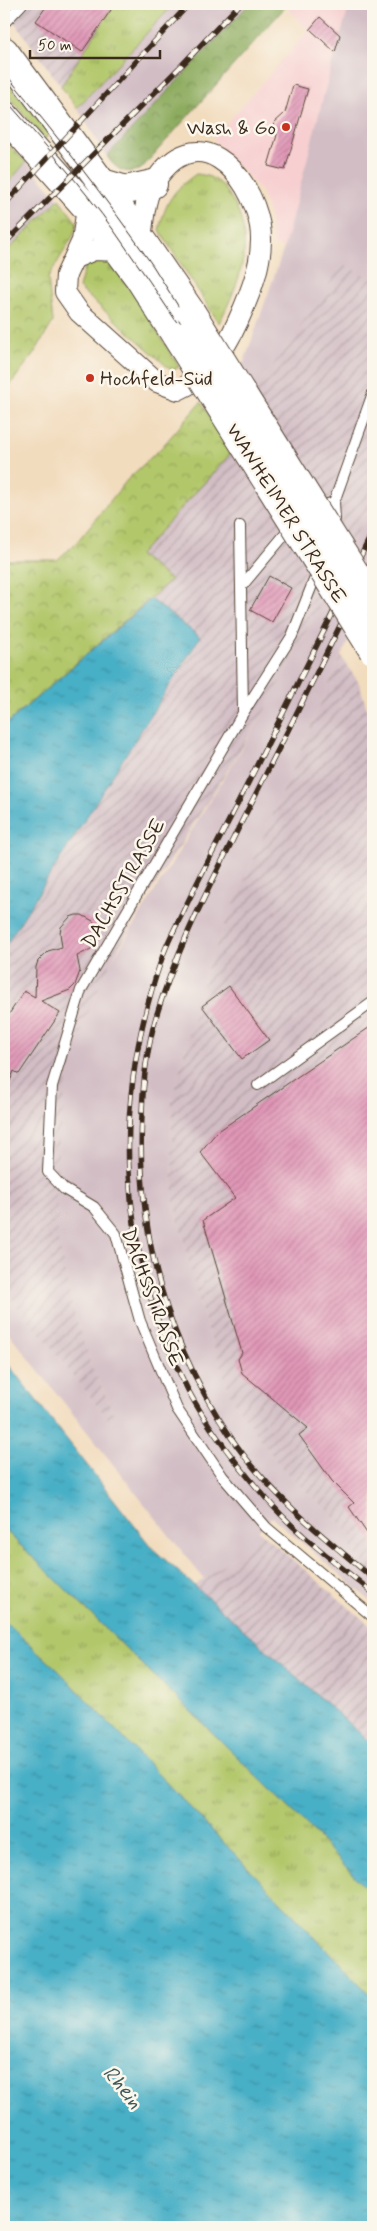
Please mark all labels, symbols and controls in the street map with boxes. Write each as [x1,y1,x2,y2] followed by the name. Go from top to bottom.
[30,28,160,60] scale bar
[38,36,72,56] text: 50 m
[187,115,276,142] place label: Wash & Go
[280,121,292,133] marker: Wash & Go
[100,366,213,393] place label: Hochfeld-Süd
[84,372,96,384] marker: Hochfeld-Süd
[219,419,352,609] street label: WANHEIMER STRASSE
[76,814,172,954] street label: DACHSSTRASSE
[114,1224,189,1371] street label: DACHSSTRASSE
[96,2060,148,2115] water label: Rhein

